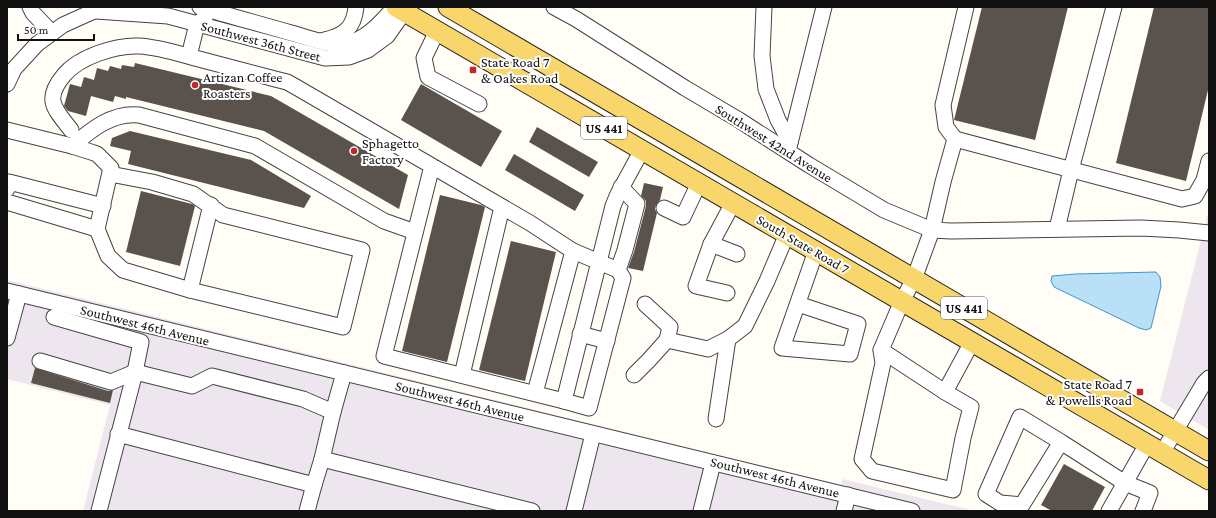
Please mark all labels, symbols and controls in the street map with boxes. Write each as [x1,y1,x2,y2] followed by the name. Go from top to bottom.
[18,16,94,42] scale bar
[199,17,323,65] street label: Southwest 36th Street
[24,23,49,37] text: 50 m
[481,54,559,86] place label: State Road 7 & Oakes Road
[468,65,478,75] marker: State Road 7 & Oakes Road
[203,69,282,101] place label: Artizan Coffee Roasters
[190,80,200,90] marker: Artizan Coffee Roasters
[713,101,835,185] street label: Southwest 42nd Avenue
[581,117,627,139] road number: US 441
[362,135,419,167] place label: Sphagetto Factory
[349,146,359,156] marker: Sphagetto Factory
[754,211,853,277] street label: South State Road 7
[941,297,987,319] road number: US 441
[79,301,211,349] street label: Southwest 46th Avenue
[1046,376,1133,408] place label: State Road 7 & Powells Road
[394,377,526,425] street label: Southwest 46th Avenue
[1135,387,1145,397] marker: State Road 7 & Powells Road
[709,453,841,501] street label: Southwest 46th Avenue

